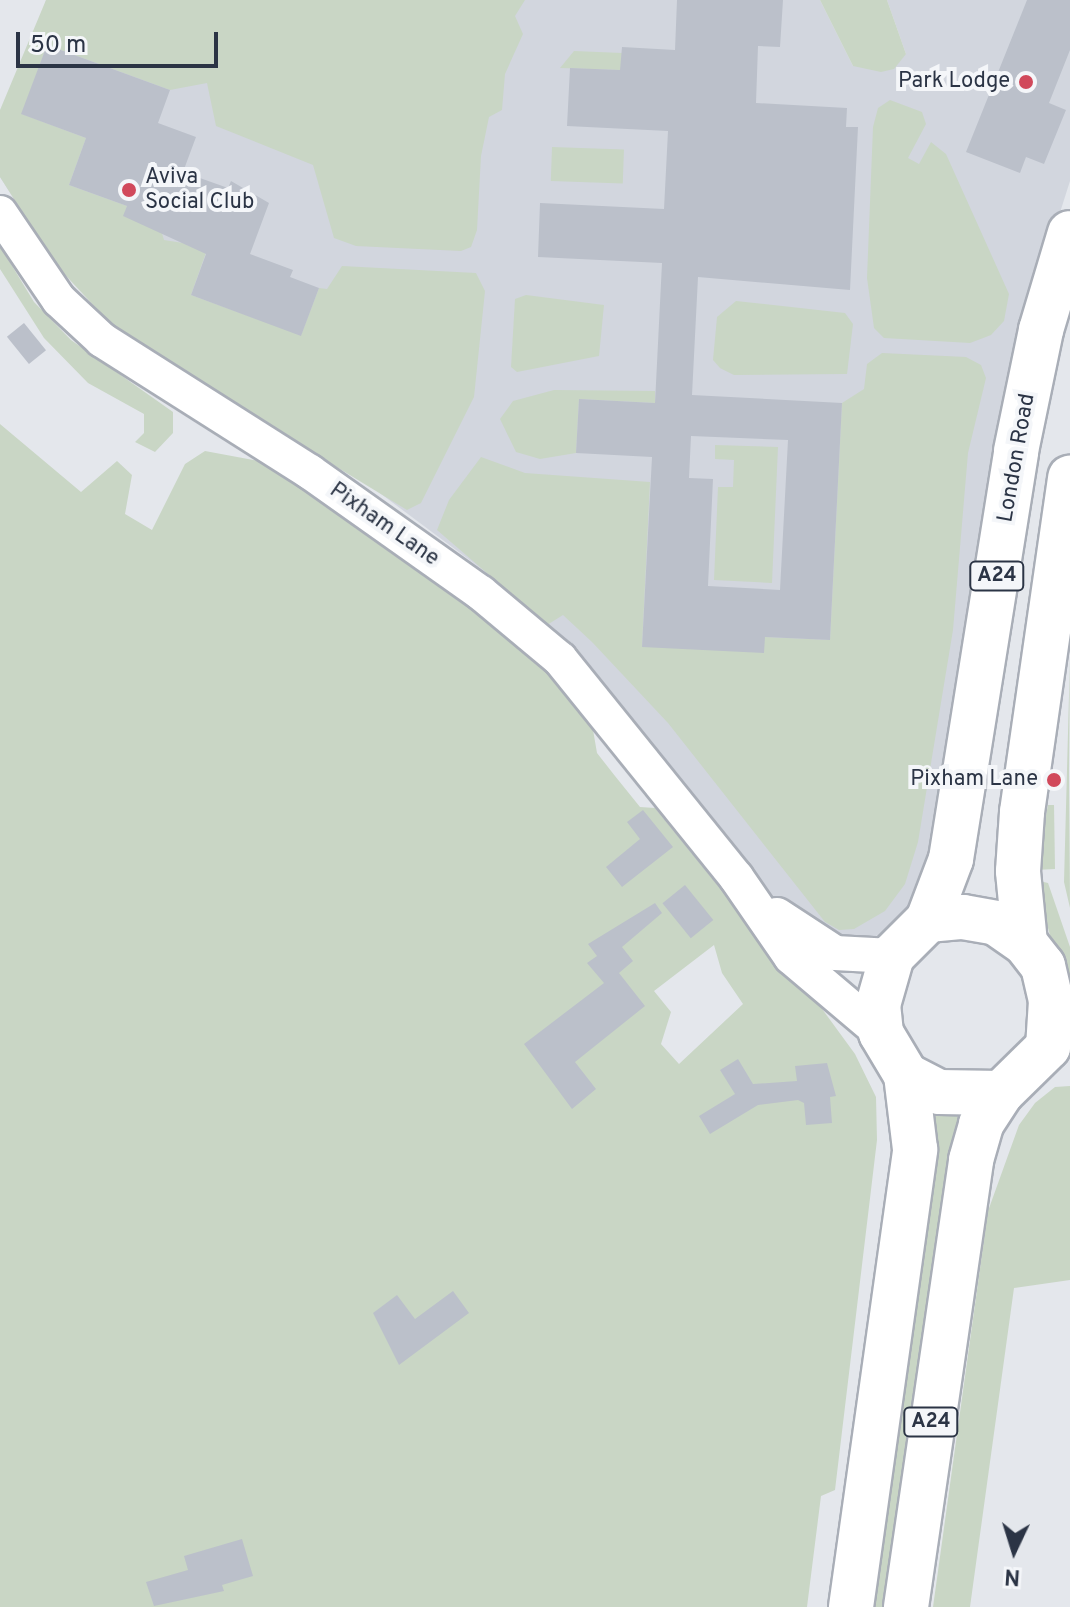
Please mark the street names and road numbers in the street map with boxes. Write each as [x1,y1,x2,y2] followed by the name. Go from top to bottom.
[993,392,1041,524] street label: London Road
[324,478,444,572] street label: Pixham Lane
[969,560,1025,592] road number: A24
[903,1406,959,1438] road number: A24

